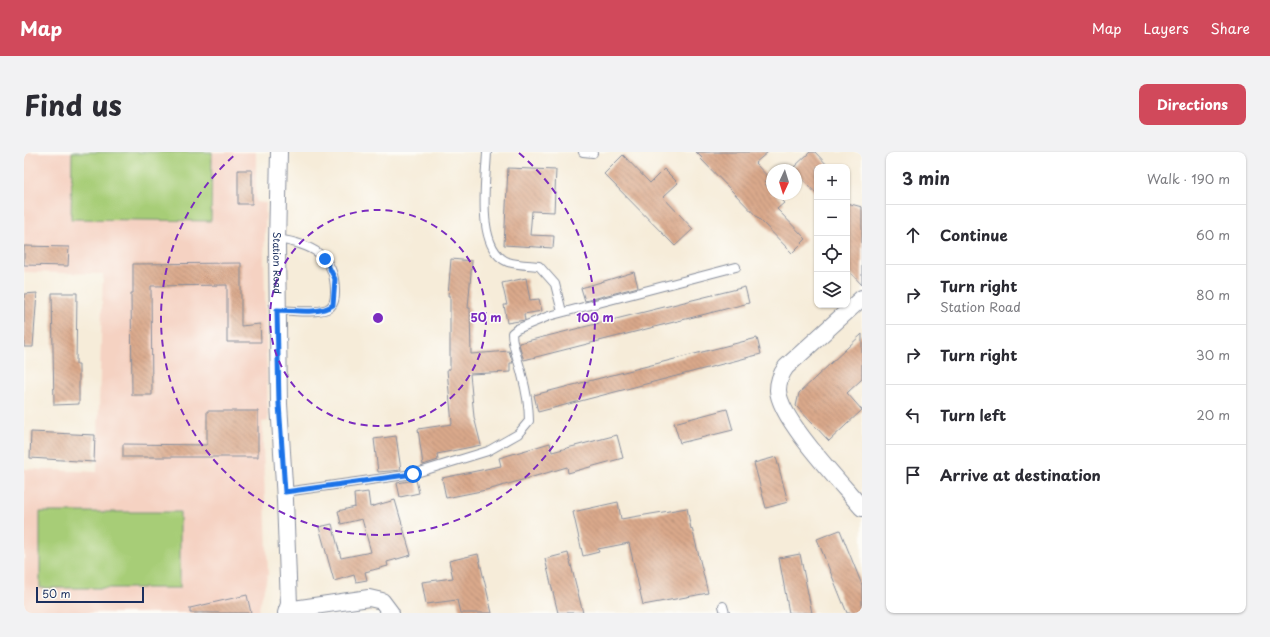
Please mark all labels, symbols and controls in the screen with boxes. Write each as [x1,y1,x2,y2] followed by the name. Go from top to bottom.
[20,14,62,42] text: Map
[1092,18,1122,39] text: Map
[1144,18,1189,39] text: Layers
[1211,18,1250,39] text: Share
[24,83,122,126] text: Find us
[1139,84,1246,125] button: Directions
[766,164,802,200] north arrow
[814,164,850,308] map controls
[814,164,850,200] button: +
[902,165,950,191] text: 3 min
[1147,169,1230,188] text: Walk · 190 m
[814,200,850,236] button: −
[940,223,1008,246] text: Continue
[902,224,924,246] icon: ahead
[1196,225,1230,244] text: 60 m
[270,232,286,294] street label: Station Road
[814,236,850,272] button: locate
[316,250,334,268] route end
[814,272,850,308] button: layers
[940,274,1017,297] text: Turn right
[902,284,924,306] icon: right
[1196,285,1230,304] text: 80 m
[940,297,1021,316] text: Station Road
[470,308,502,326] text: 50 m
[576,308,614,326] text: 100 m
[371,311,385,325] centre of rings
[940,343,1017,366] text: Turn right
[902,344,924,366] icon: right
[1196,345,1230,364] text: 30 m
[940,403,1006,426] text: Turn left
[902,404,924,426] icon: left
[1196,405,1230,424] text: 20 m
[940,463,1101,486] text: Arrive at destination
[902,464,924,486] icon: arrive
[404,465,422,483] route start
[36,585,144,604] scale bar
[42,585,71,602] text: 50 m

